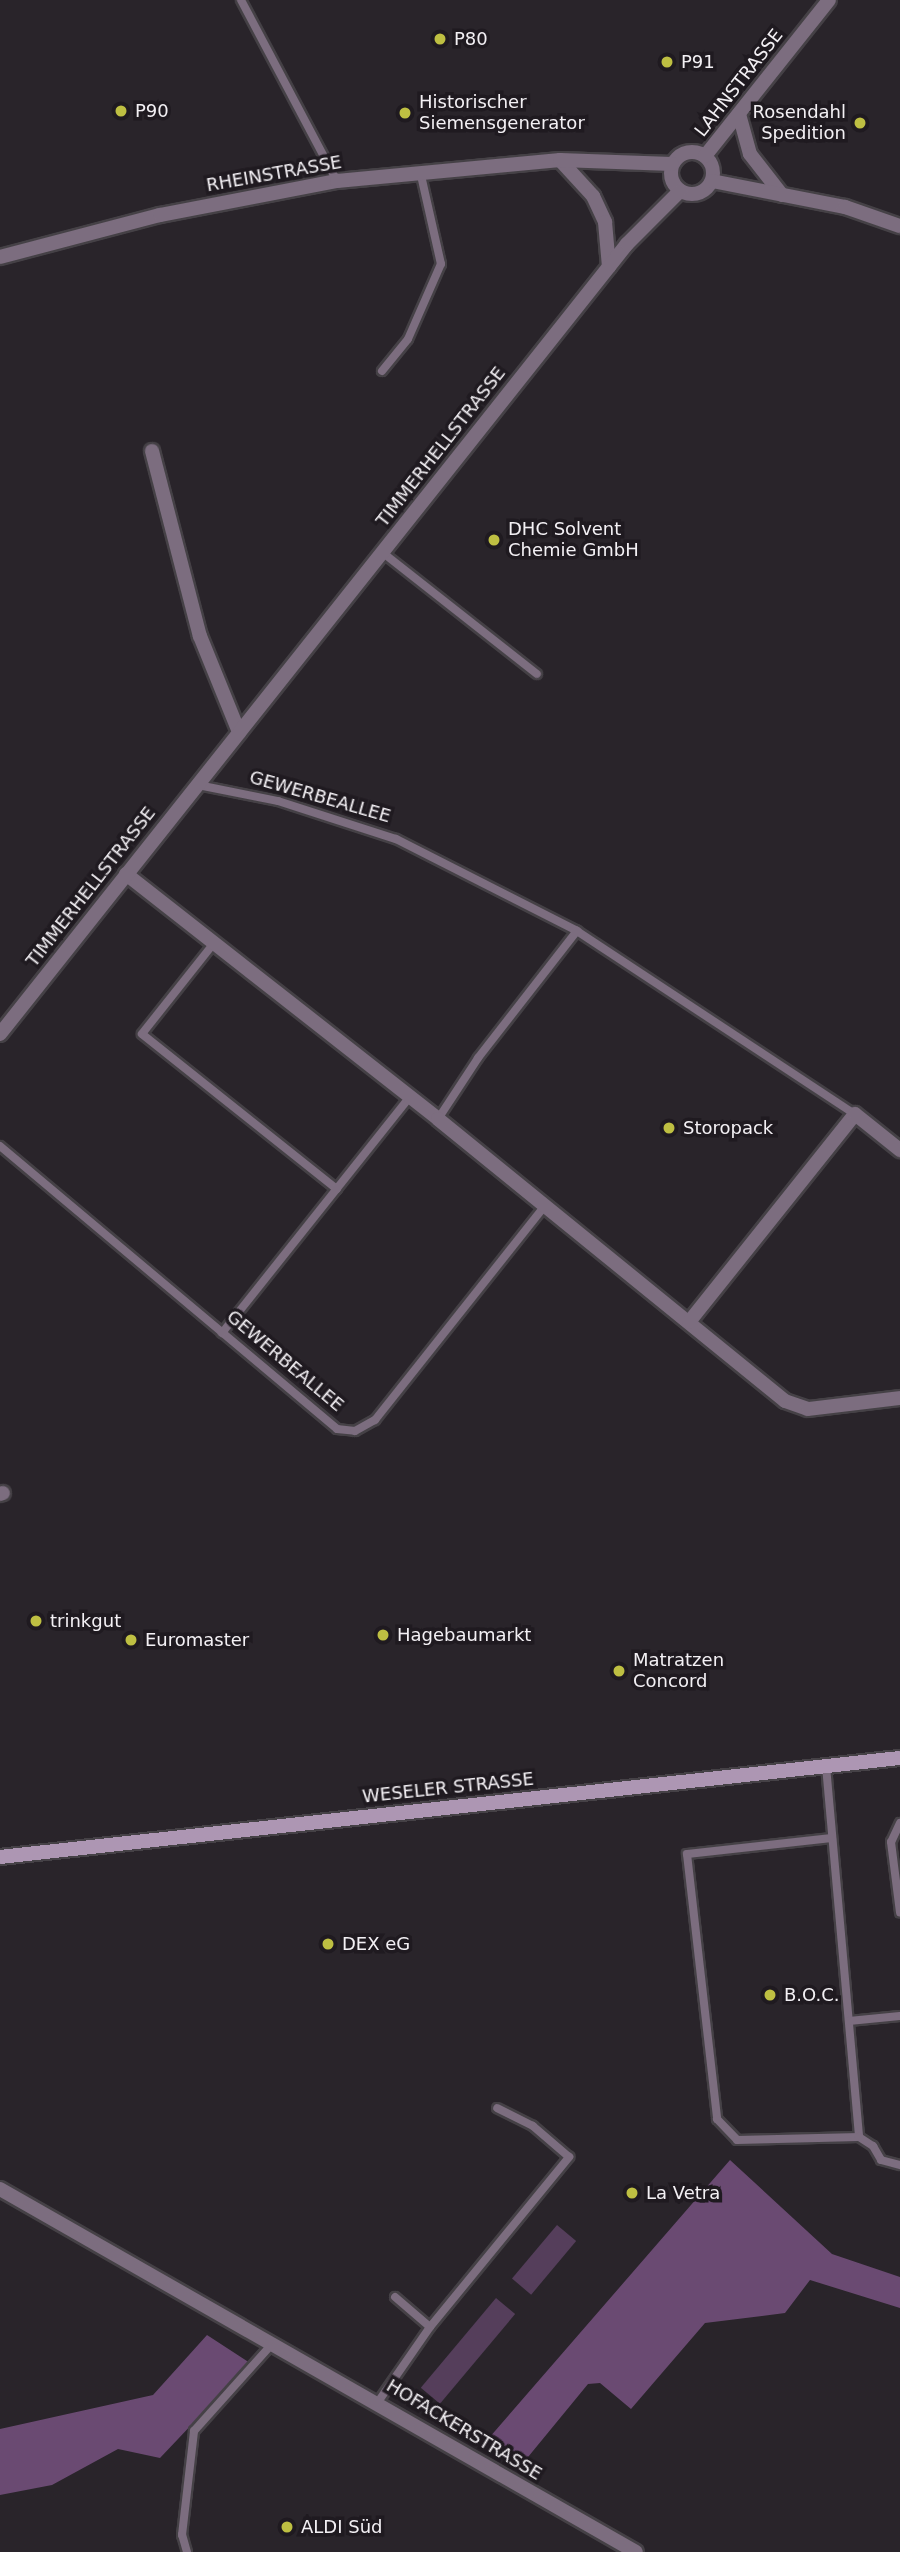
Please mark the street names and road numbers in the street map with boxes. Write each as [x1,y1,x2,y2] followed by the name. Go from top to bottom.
[690,25,788,141] street label: LAHNSTRASSE
[205,151,343,197] street label: RHEINSTRASSE
[372,363,510,531] street label: TIMMERHELLSTRASSE
[247,767,393,827] street label: GEWERBEALLEE
[22,803,160,971] street label: TIMMERHELLSTRASSE
[222,1306,348,1416] street label: GEWERBEALLEE
[361,1768,535,1808] street label: WESELER STRASSE
[382,2375,546,2485] street label: HOFACKERSTRASSE

